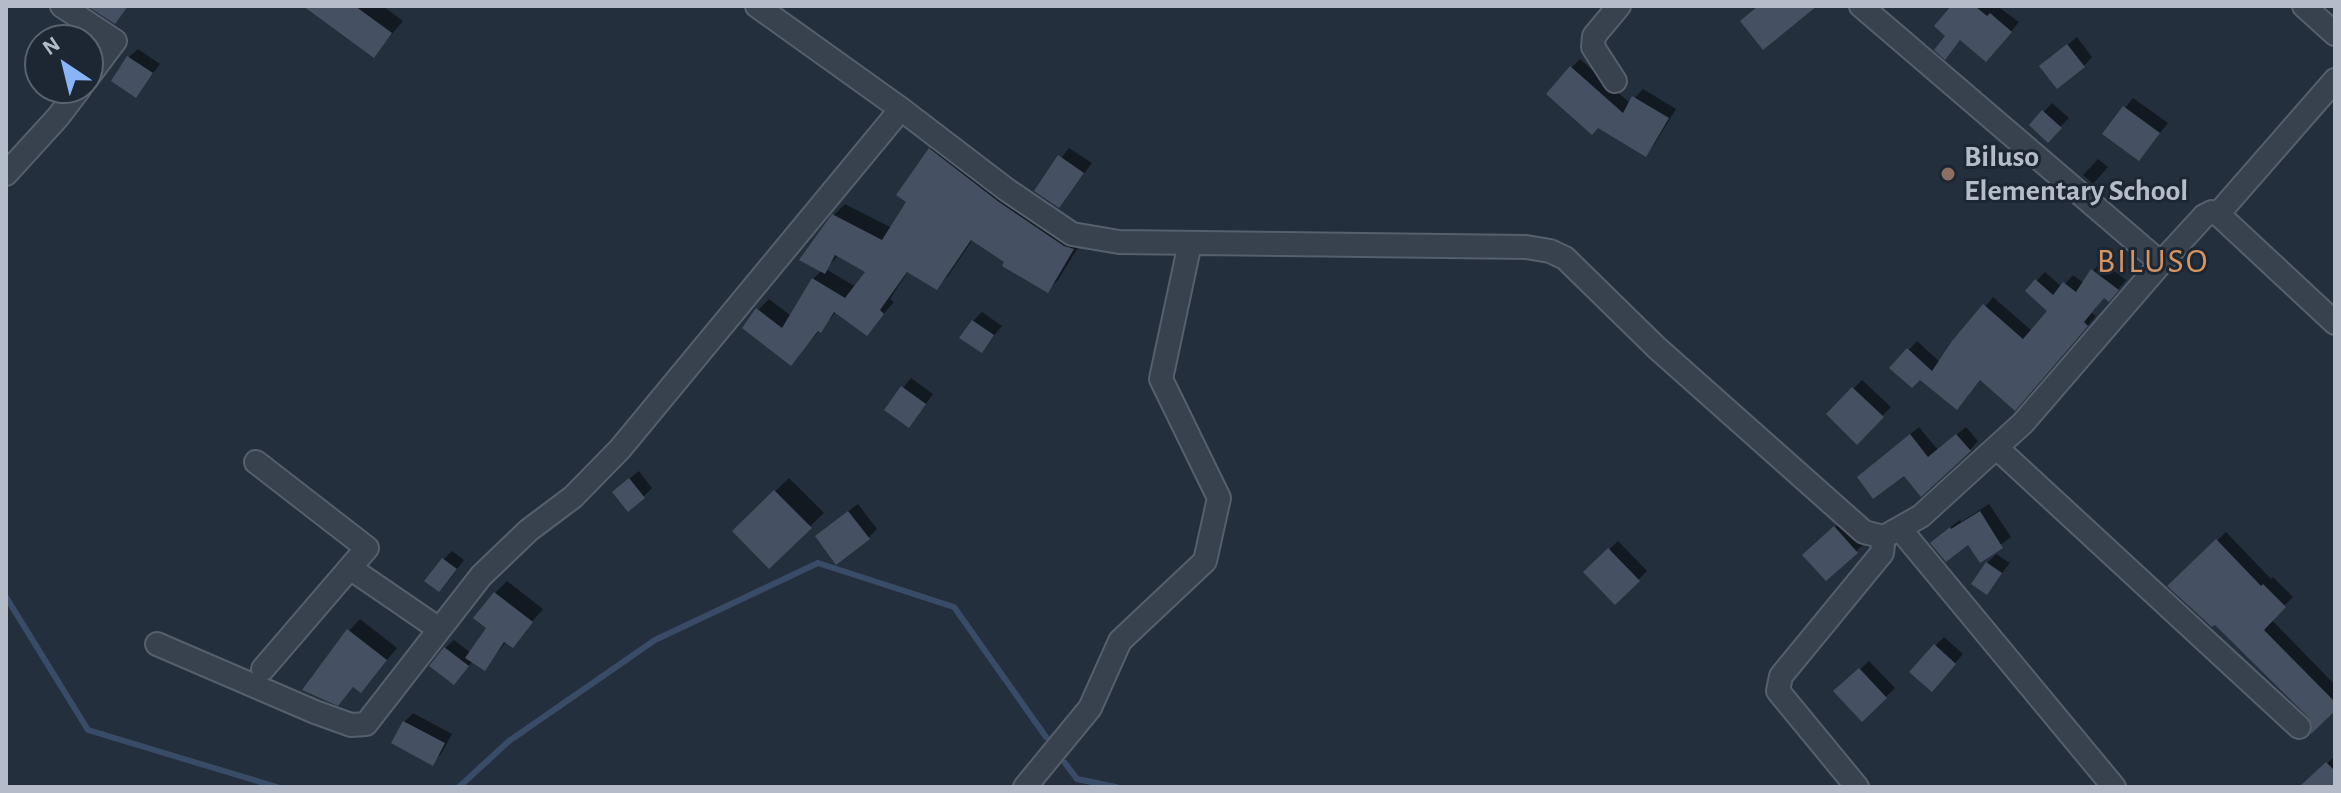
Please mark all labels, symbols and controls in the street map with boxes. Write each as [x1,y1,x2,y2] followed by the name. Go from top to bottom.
[24,24,104,104] north arrow
[39,33,64,59] text: N
[1964,139,2188,210] place label: Biluso Elementary School
[1939,165,1957,183] marker: Biluso Elementary School
[2097,242,2209,282] district label: BILUSO

